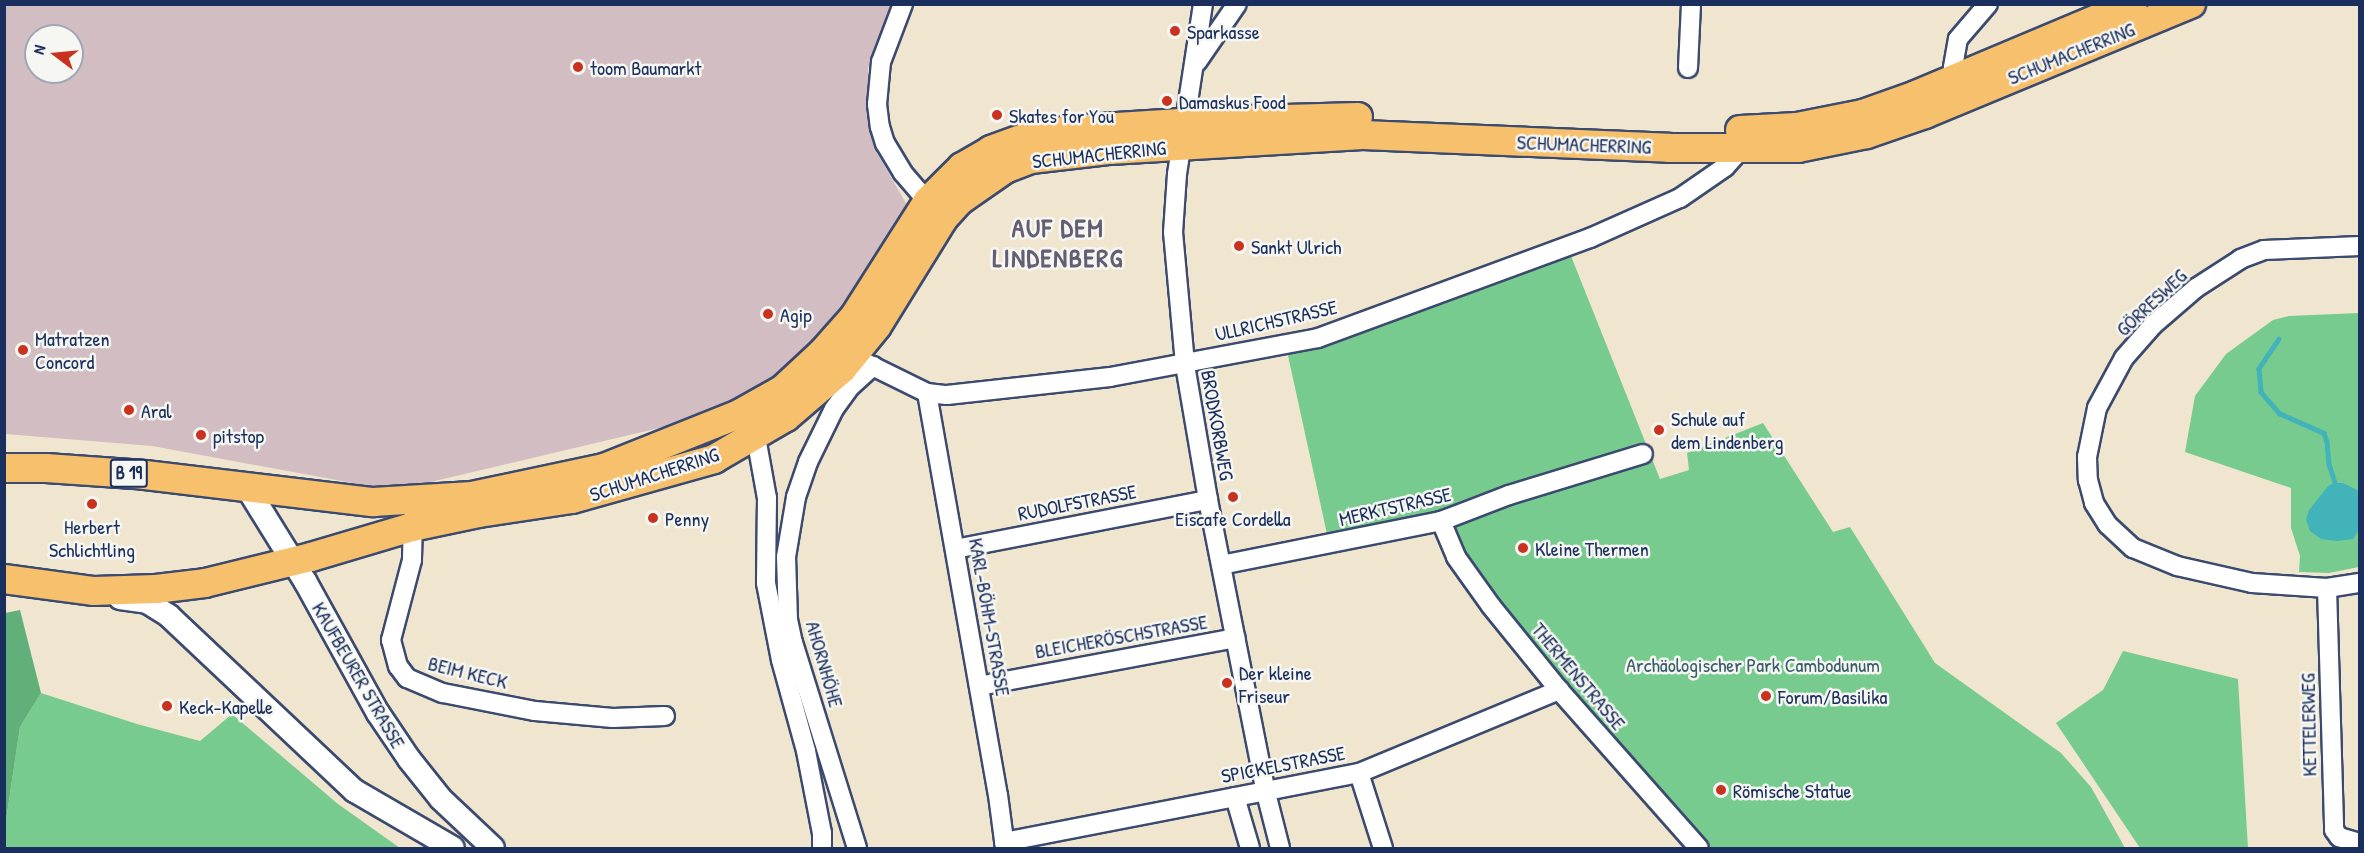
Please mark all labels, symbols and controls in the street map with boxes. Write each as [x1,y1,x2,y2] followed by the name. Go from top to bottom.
[2004,17,2138,89] street label: SCHUMACHERRING
[1187,19,1260,43] place label: Sparkasse
[24,24,84,84] north arrow
[1168,24,1182,38] marker: Sparkasse
[27,42,50,57] text: N
[590,55,701,79] place label: toom Baumarkt
[571,60,585,74] marker: toom Baumarkt
[1179,89,1285,113] place label: Damaskus Food
[1160,94,1174,108] marker: Damaskus Food
[1009,103,1114,127] place label: Skates for You
[990,108,1004,122] marker: Skates for You
[1516,130,1652,158] street label: SCHUMACHERRING
[1031,135,1167,173] street label: SCHUMACHERRING
[992,212,1124,274] district label: AUF DEM LINDENBERG
[1251,234,1341,258] place label: Sankt Ulrich
[1232,239,1246,253] marker: Sankt Ulrich
[2111,263,2191,341] street label: GÖRRESWEG
[1213,294,1339,346] street label: ULLRICHSTRASSE
[780,302,812,326] place label: Agip
[761,307,775,321] marker: Agip
[35,326,110,373] place label: Matratzen Concord
[16,343,30,357] marker: Matratzen Concord
[1197,368,1239,482] street label: BRODKORBWEG
[141,398,172,422] place label: Aral
[122,403,136,417] marker: Aral
[1671,406,1784,453] place label: Schule auf dem Lindenberg
[213,423,264,447] place label: pitstop
[1652,423,1666,437] marker: Schule auf dem Lindenberg
[194,428,208,442] marker: pitstop
[586,442,722,506] street label: SCHUMACHERRING
[110,458,148,488] road number: B 19
[1016,479,1138,525] street label: RUDOLFSTRASSE
[1337,481,1453,531] street label: MERKTSTRASSE
[1226,490,1240,504] marker: Eiscafe Cordella
[85,497,99,511] marker: Herbert Schlichtling
[665,506,709,530] place label: Penny
[1175,506,1291,530] place label: Eiscafe Cordella
[646,511,660,525] marker: Penny
[49,514,135,561] place label: Herbert Schlichtling
[964,536,1016,698] street label: KARL-BÖHM-STRASSE
[1535,536,1649,560] place label: Kleine Thermen
[1516,541,1530,555] marker: Kleine Thermen
[307,598,411,752] street label: KAUFBEURER STRASSE
[1033,609,1209,663] street label: BLEICHERÖSCHSTRASSE
[1527,617,1631,735] street label: THERMENSTRASSE
[801,618,849,710] street label: AHORNHÖHE
[426,651,510,693] street label: BEIM KECK
[1626,652,1880,676] park label: Archäologischer Park Cambodunum
[1239,660,1312,707] place label: Der kleine Friseur
[2295,673,2321,777] street label: KETTELERWEG
[1220,676,1234,690] marker: Der kleine Friseur
[1778,684,1887,708] place label: Forum/Basilika
[1759,689,1773,703] marker: Forum/Basilika
[179,694,273,718] place label: Keck-Kapelle
[160,699,174,713] marker: Keck-Kapelle
[1219,740,1347,788] street label: SPICKELSTRASSE
[1733,778,1851,802] place label: Römische Statue
[1714,783,1728,797] marker: Römische Statue

